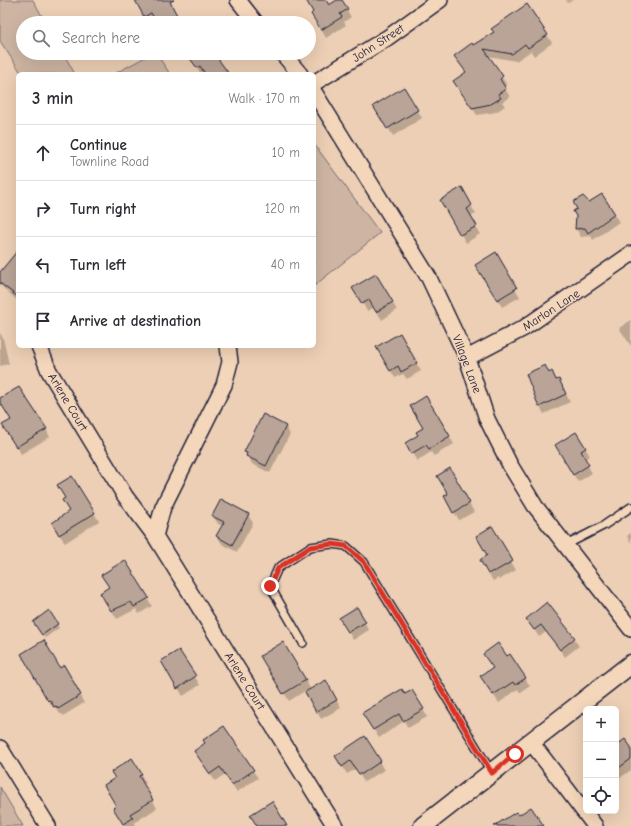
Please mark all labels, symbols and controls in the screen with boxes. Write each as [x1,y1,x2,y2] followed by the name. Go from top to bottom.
[16,16,316,60] search box
[349,21,407,65] street label: John Street
[30,27,52,49] icon: search
[62,29,140,47] text: Search here
[32,89,73,108] text: 3 min
[228,91,300,106] text: Walk · 170 m
[70,136,127,154] text: Continue
[32,142,54,164] icon: ahead
[272,145,300,160] text: 10 m
[70,154,149,169] text: Townline Road
[32,198,54,220] icon: right
[70,200,136,218] text: Turn right
[265,201,300,216] text: 120 m
[32,254,54,276] icon: left
[70,256,126,274] text: Turn left
[271,257,300,272] text: 40 m
[520,286,582,334] street label: Marlon Lane
[32,310,54,332] icon: arrive
[70,312,201,330] text: Arrive at destination
[449,333,485,395] street label: Village Lane
[45,371,91,434] street label: Arlene Court
[261,577,279,595] route end
[222,650,268,713] street label: Arlene Court
[583,706,619,814] map controls
[583,706,619,742] button: +
[583,742,619,778] button: −
[506,745,524,763] route start
[583,778,619,814] button: locate

